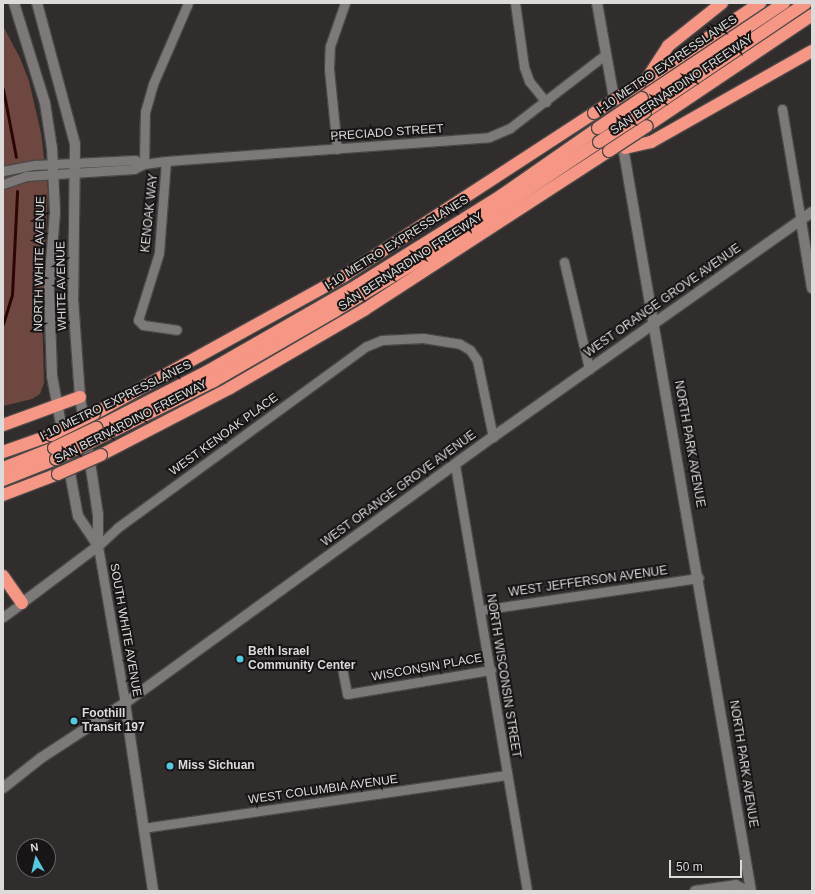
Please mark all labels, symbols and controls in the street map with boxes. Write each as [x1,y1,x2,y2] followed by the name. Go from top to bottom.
[594,12,740,118] street label: I-10 METRO EXPRESSLANES
[608,32,756,138] street label: SAN BERNARDINO FREEWAY
[330,122,444,144] street label: PRECIADO STREET
[139,173,161,253] street label: KENOAK WAY
[322,193,472,293] street label: I-10 METRO EXPRESSLANES
[32,196,48,332] street label: NORTH WHITE AVENUE
[336,210,486,314] street label: SAN BERNARDINO FREEWAY
[54,241,70,331] street label: WHITE AVENUE
[582,241,744,361] street label: WEST ORANGE GROVE AVENUE
[38,358,194,444] street label: I-10 METRO EXPRESSLANES
[52,377,210,467] street label: SAN BERNARDINO FREEWAY
[671,379,707,509] street label: NORTH PARK AVENUE
[167,391,281,479] street label: WEST KENOAK PLACE
[319,428,479,550] street label: WEST ORANGE GROVE AVENUE
[106,562,144,698] street label: SOUTH WHITE AVENUE
[507,564,669,600] street label: WEST JEFFERSON AVENUE
[483,593,523,759] street label: NORTH WISCONSIN STREET
[248,645,355,673] place label: Beth Israel Community Center
[371,651,483,685] street label: WISCONSIN PLACE
[235,654,245,664] marker: Beth Israel Community Center
[726,699,760,829] street label: NORTH PARK AVENUE
[82,707,145,735] place label: Foothill Transit 197
[69,716,79,726] marker: Foothill Transit 197
[178,759,255,773] place label: Miss Sichuan
[165,761,175,771] marker: Miss Sichuan
[247,772,399,808] street label: WEST COLUMBIA AVENUE
[16,838,56,878] north arrow
[30,841,39,854] text: N
[671,852,744,878] scale bar
[676,860,703,874] text: 50 m

